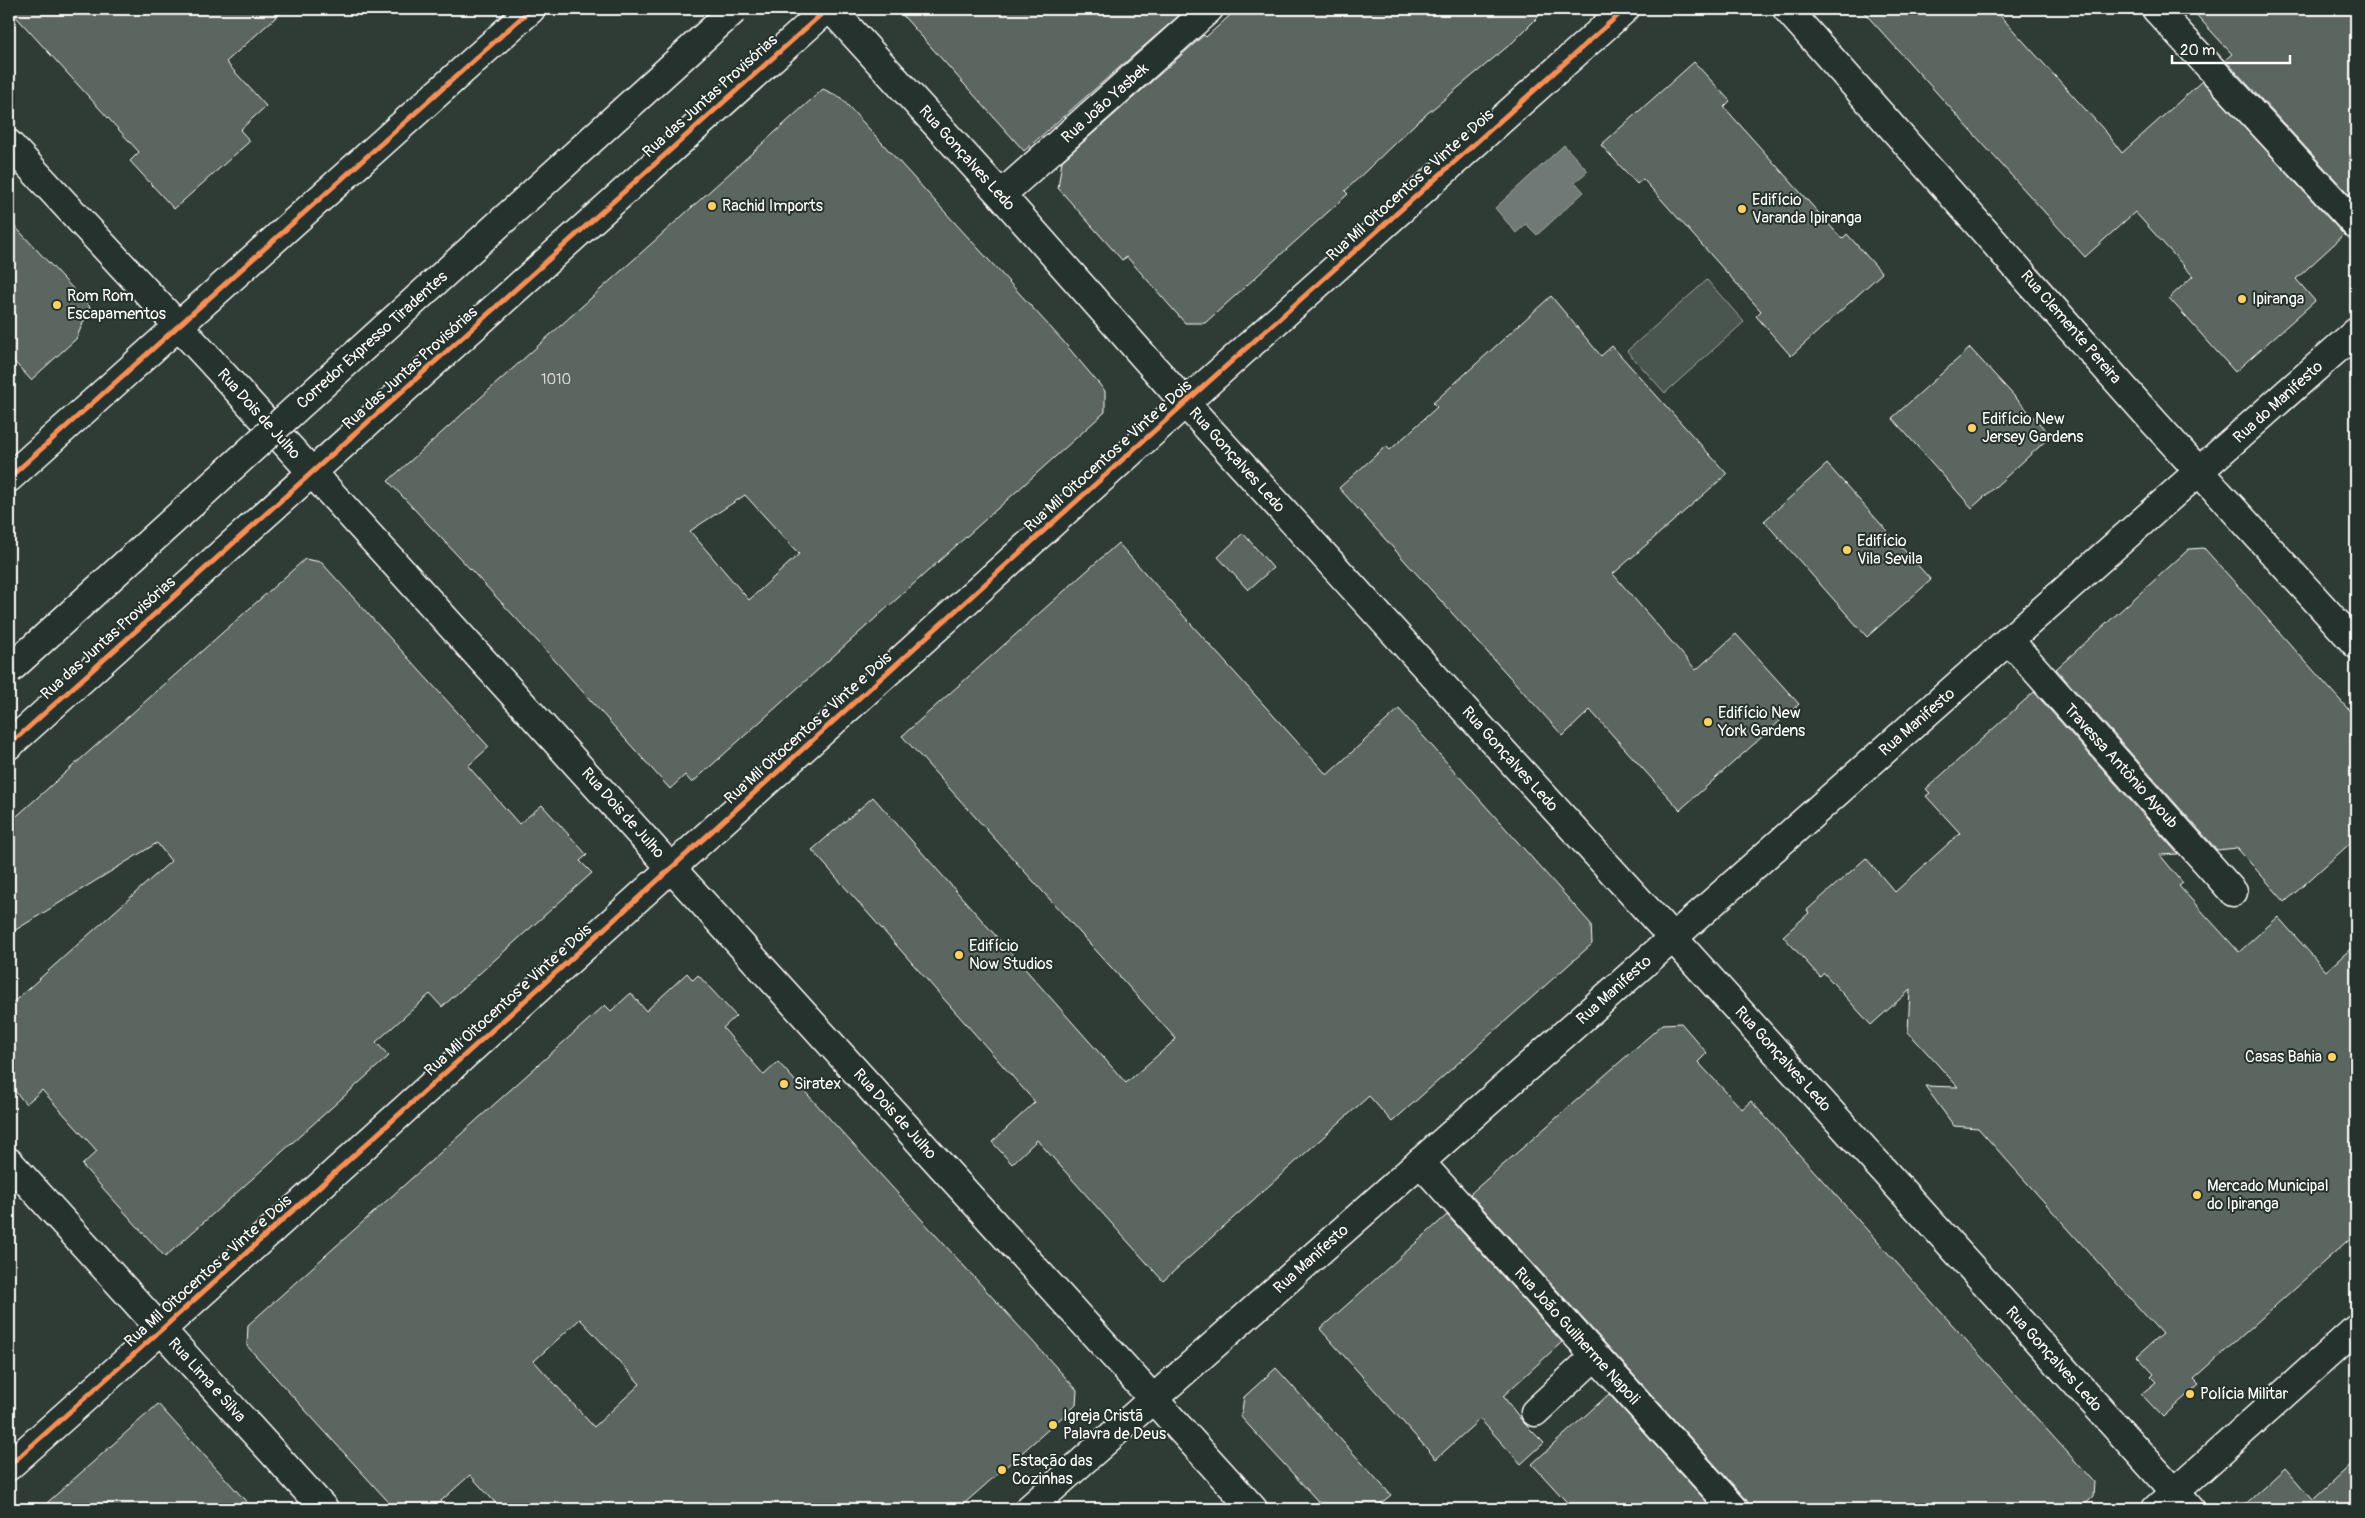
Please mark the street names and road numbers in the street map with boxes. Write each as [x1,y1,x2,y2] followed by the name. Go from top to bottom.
[638,30,782,162] street label: Rua das Juntas Provisórias
[1057,58,1153,147] street label: Rua João Yasbek
[915,101,1020,215] street label: Rua Gonçalves Ledo
[1322,104,1498,266] street label: Rua Mil Oitocentos e Vinte e Dois
[2016,266,2126,388] street label: Rua Clemente Pereira
[292,267,452,413] street label: Corredor Expresso Tiradentes
[338,302,482,434] street label: Rua das Juntas Provisórias
[2229,356,2327,448] street label: Rua do Manifesto
[213,364,305,464] street label: Rua Dois de Julho
[1020,375,1196,537] street label: Rua Mil Oitocentos e Vinte e Dois
[1185,403,1290,517] street label: Rua Gonçalves Ledo
[36,572,180,704] street label: Rua das Juntas Provisórias
[720,647,896,809] street label: Rua Mil Oitocentos e Vinte e Dois
[1875,683,1959,760] street label: Rua Manifesto
[2060,699,2183,833] street label: Travessa Antônio Ayoub
[1458,702,1563,816] street label: Rua Gonçalves Ledo
[577,763,669,863] street label: Rua Dois de Julho
[420,919,596,1081] street label: Rua Mil Oitocentos e Vinte e Dois
[1572,951,1656,1029] street label: Rua Manifesto
[1731,1002,1836,1116] street label: Rua Gonçalves Ledo
[849,1064,941,1164] street label: Rua Dois de Julho
[120,1190,296,1352] street label: Rua Mil Oitocentos e Vinte e Dois
[1269,1220,1353,1298] street label: Rua Manifesto
[1510,1263,1644,1409] street label: Rua João Guilherme Napoli
[2002,1302,2107,1416] street label: Rua Gonçalves Ledo
[164,1334,250,1426] street label: Rua Lima e Silva

